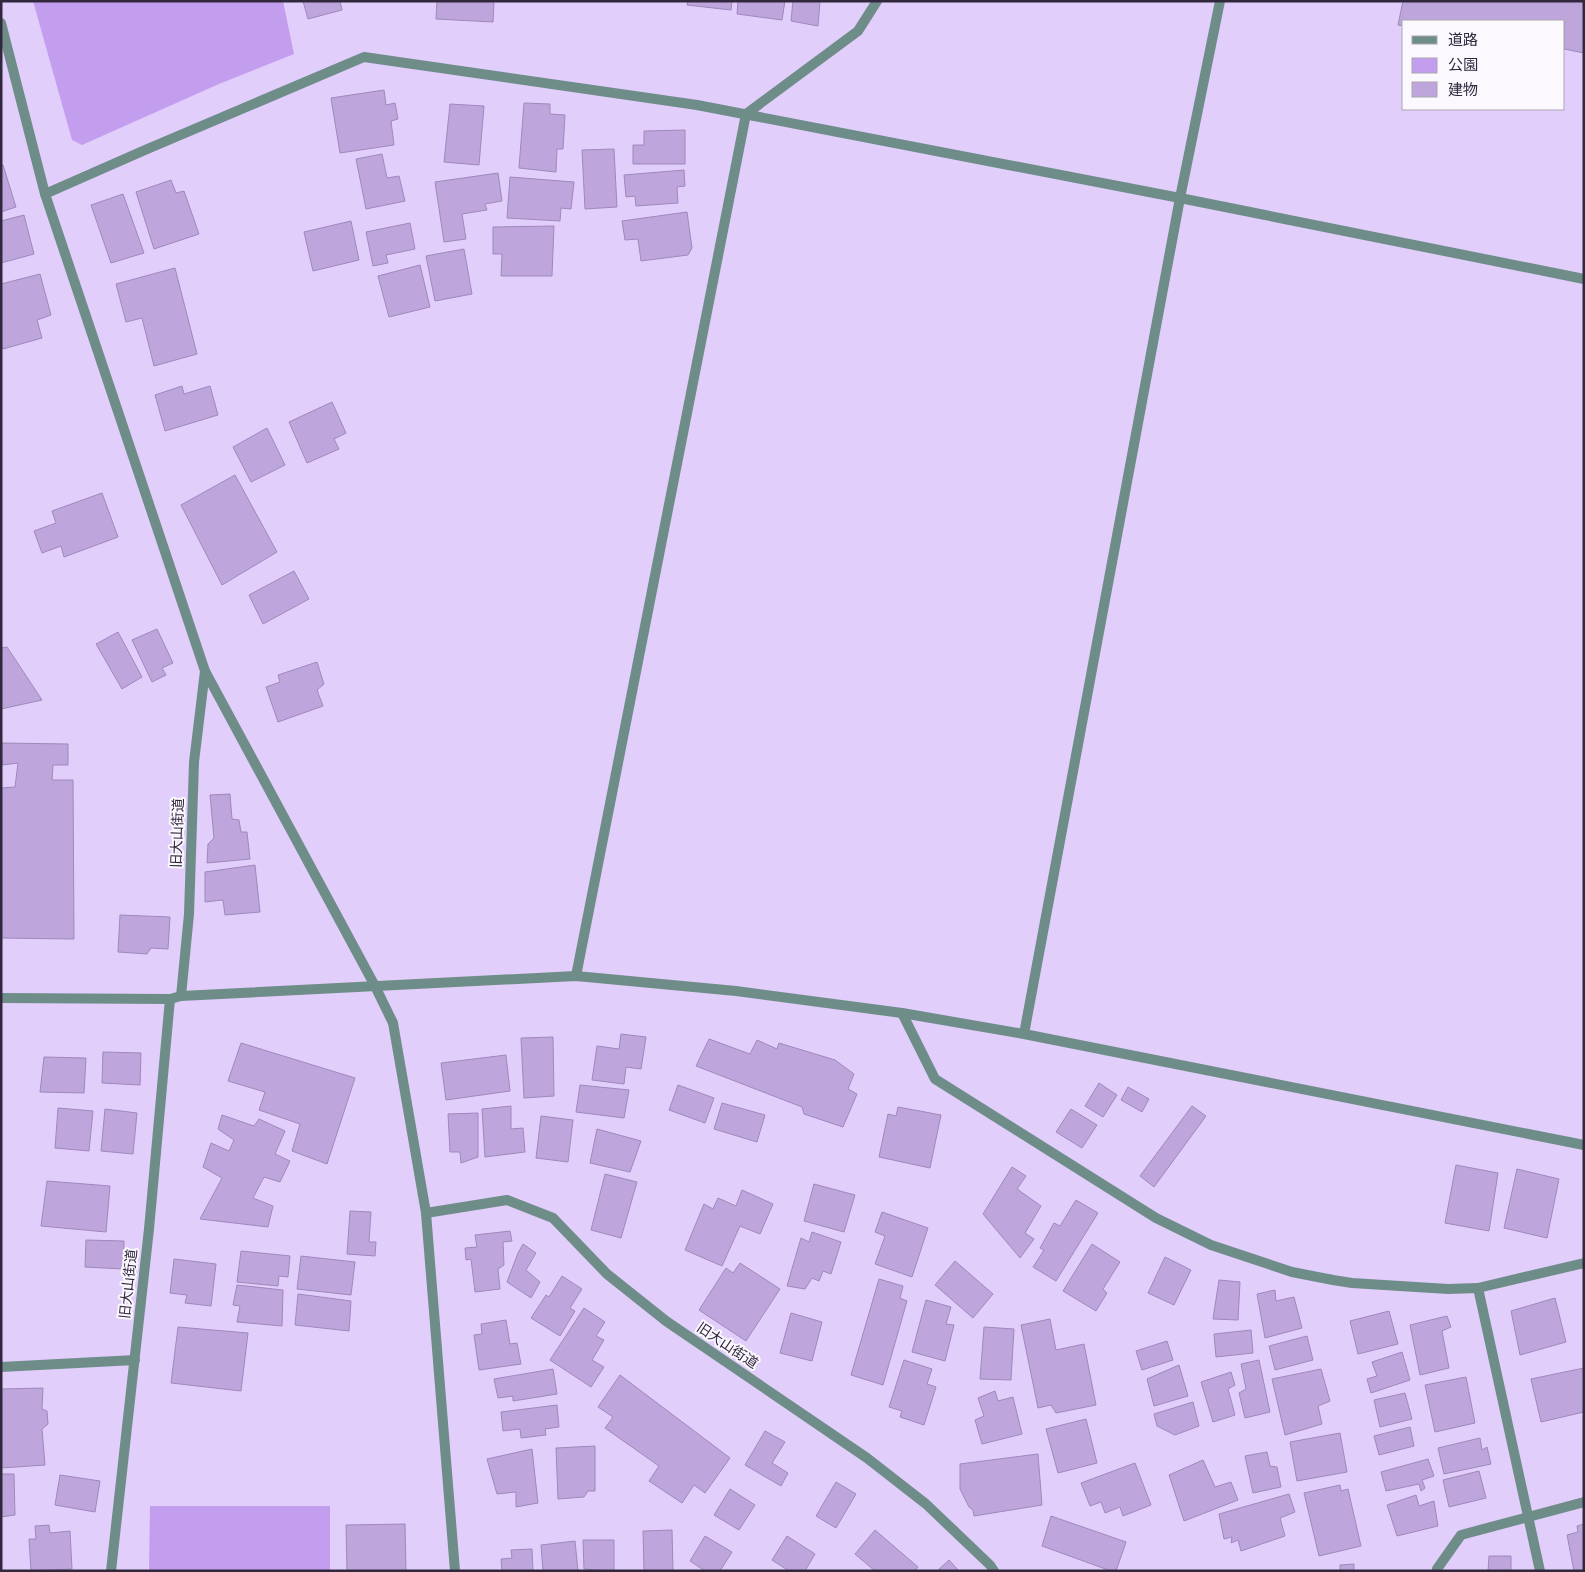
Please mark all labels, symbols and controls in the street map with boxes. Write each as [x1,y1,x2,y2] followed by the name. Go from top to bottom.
[1402,20,1565,110] legend
[1448,30,1478,51] text: 道路
[1448,55,1478,76] text: 公園
[1448,80,1478,101] text: 建物
[167,798,189,868] street label: 旧大山街道
[115,1248,143,1320] street label: 旧大山街道
[692,1318,762,1374] street label: 旧大山街道

